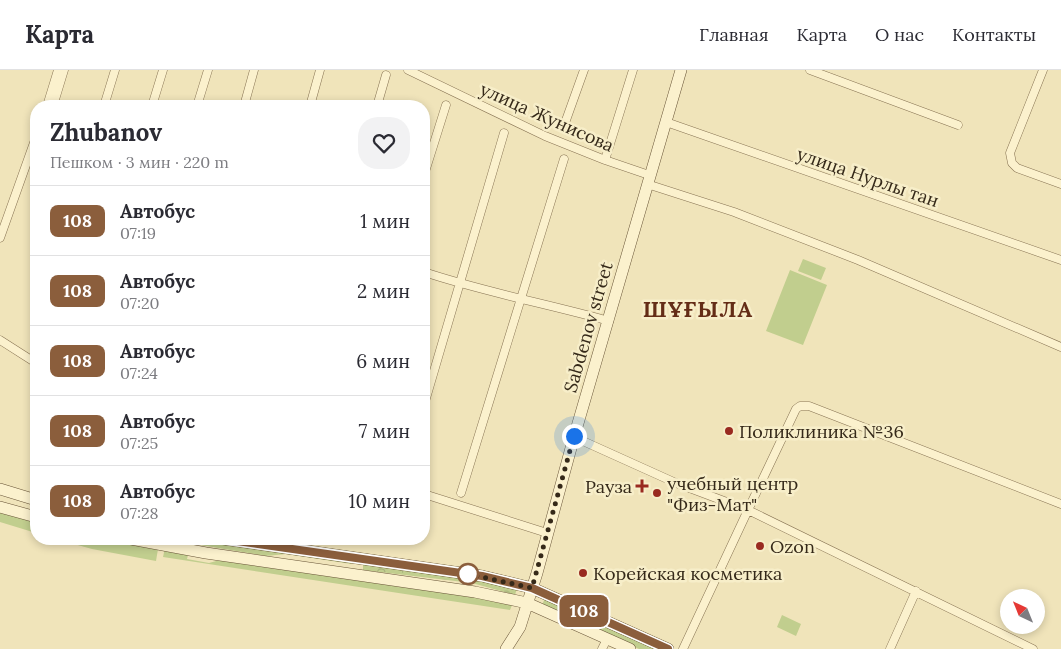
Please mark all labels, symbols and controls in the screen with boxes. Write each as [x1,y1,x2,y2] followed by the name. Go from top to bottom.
[25,19,94,50] text: Карта
[699,23,768,46] text: Главная
[796,23,847,46] text: Карта
[875,23,924,46] text: О нас
[952,23,1036,46] text: Контакты
[477,77,617,157] street label: улица Жунисова
[50,117,162,148] text: Zhubanov
[358,117,410,169] button: heart
[794,142,942,212] street label: улица Нурлы тан
[50,152,229,172] text: Пешком · 3 мин · 220 m
[120,199,195,223] text: Автобус
[63,209,92,232] text: 108
[360,209,410,233] text: 1 мин
[120,223,156,243] text: 07:19
[558,259,618,395] street label: Sabdenov street
[120,269,195,293] text: Автобус
[63,279,92,302] text: 108
[357,279,410,303] text: 2 мин
[120,293,160,313] text: 07:20
[643,295,753,323] district label: ШҰҒЫЛА
[120,339,195,363] text: Автобус
[63,349,92,372] text: 108
[356,349,410,373] text: 6 мин
[120,363,158,383] text: 07:24
[120,409,195,433] text: Автобус
[63,419,92,442] text: 108
[358,419,410,443] text: 7 мин
[739,420,904,443] place label: Поликлиника №36
[562,424,587,449] your location
[723,425,735,437] marker: Поликлиника №36
[120,433,158,453] text: 07:25
[667,472,798,516] place label: учебный центр "Физ-Мат"
[585,475,632,498] place label: Рауза
[120,479,195,503] text: Автобус
[636,480,648,492] marker: Рауза
[651,487,663,499] marker: учебный центр "Физ-Мат"
[63,489,92,512] text: 108
[349,489,410,513] text: 10 мин
[120,503,159,523] text: 07:28
[770,535,815,558] place label: Ozon
[754,540,766,552] marker: Ozon
[593,562,782,585] place label: Корейская косметика
[457,563,479,585] unlabelled marker
[577,567,589,579] marker: Корейская косметика
[1000,589,1045,634] north arrow
[1000,589,1045,634] map controls
[555,595,613,627] line badge: 108
[569,599,599,622] text: 108

